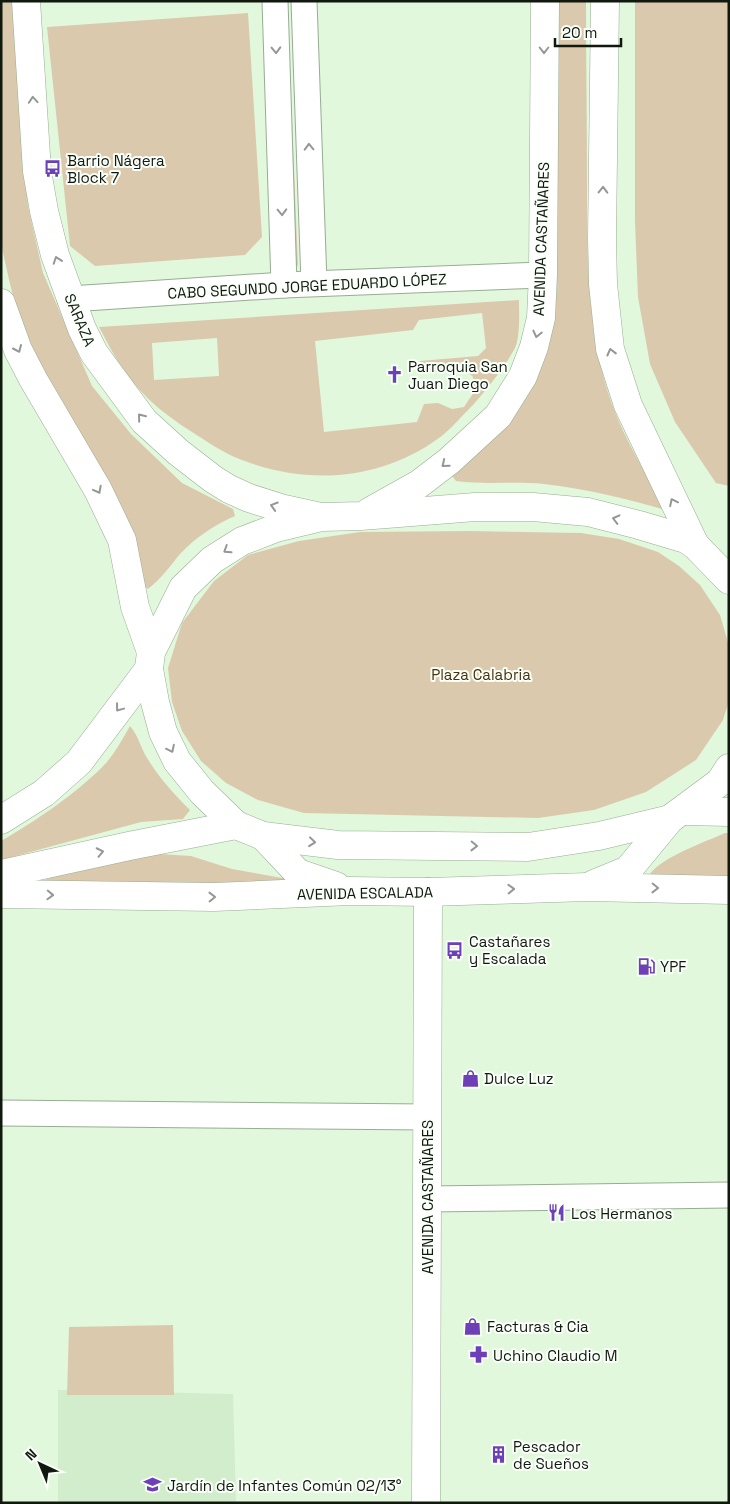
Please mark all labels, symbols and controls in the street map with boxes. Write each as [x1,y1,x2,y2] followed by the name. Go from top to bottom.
[555,15,621,47] scale bar
[562,23,597,42] text: 20 m
[271,46,282,54] one-way arrow
[539,46,549,54] one-way arrow
[27,96,38,104] one-way arrow
[304,143,315,151] one-way arrow
[67,151,165,187] place label: Barrio Nágera Block 7
[43,159,63,179] bus stop icon: Barrio Nágera Block 7
[529,162,553,316] street label: AVENIDA CASTAÑARES
[598,186,608,194] one-way arrow
[277,209,287,217] one-way arrow
[52,257,62,265] one-way arrow
[167,269,447,303] street label: CABO SEGUNDO JORGE EDUARDO LÓPEZ
[60,291,100,350] street label: SARAZA
[532,330,543,339] one-way arrow
[12,344,23,353] one-way arrow
[606,347,617,356] one-way arrow
[408,357,508,393] place label: Parroquia San Juan Diego
[384,365,404,385] church icon: Parroquia San Juan Diego
[138,414,147,423] one-way arrow
[442,458,451,466] one-way arrow
[92,485,102,494] one-way arrow
[669,498,679,507] one-way arrow
[271,502,279,512] one-way arrow
[611,514,620,525] one-way arrow
[223,544,233,553] one-way arrow
[431,665,531,684] park label: Plaza Calabria
[117,702,125,711] one-way arrow
[165,744,175,753] one-way arrow
[308,837,316,848] one-way arrow
[470,841,478,851] one-way arrow
[96,847,105,858] one-way arrow
[297,882,434,904] street label: AVENIDA ESCALADA
[651,883,659,894] one-way arrow
[508,884,516,895] one-way arrow
[46,890,54,900] one-way arrow
[209,892,217,902] one-way arrow
[469,932,550,968] place label: Castañares y Escalada
[445,940,465,960] bus stop icon: Castañares y Escalada
[636,956,656,976] fuel station icon: YPF
[660,957,686,976] place label: YPF
[460,1068,480,1088] shop icon: Dulce Luz
[484,1069,554,1088] place label: Dulce Luz
[418,1120,437,1274] street label: AVENIDA CASTAÑARES
[547,1203,567,1223] restaurant icon: Los Hermanos
[571,1204,673,1223] place label: Los Hermanos
[463,1316,483,1336] shop icon: Facturas & Cia
[487,1317,589,1336] place label: Facturas & Cia
[469,1345,489,1365] pharmacy icon: Uchino Claudio M
[493,1346,618,1365] place label: Uchino Claudio M
[513,1437,589,1473] place label: Pescador de Sueños
[15,1439,65,1489] north arrow
[21,1445,41,1464] text: N
[489,1445,509,1465] building icon: Pescador de Sueños
[143,1475,163,1495] school or university icon: Jardín de Infantes Común 02/13°
[167,1476,402,1495] place label: Jardín de Infantes Común 02/13°

